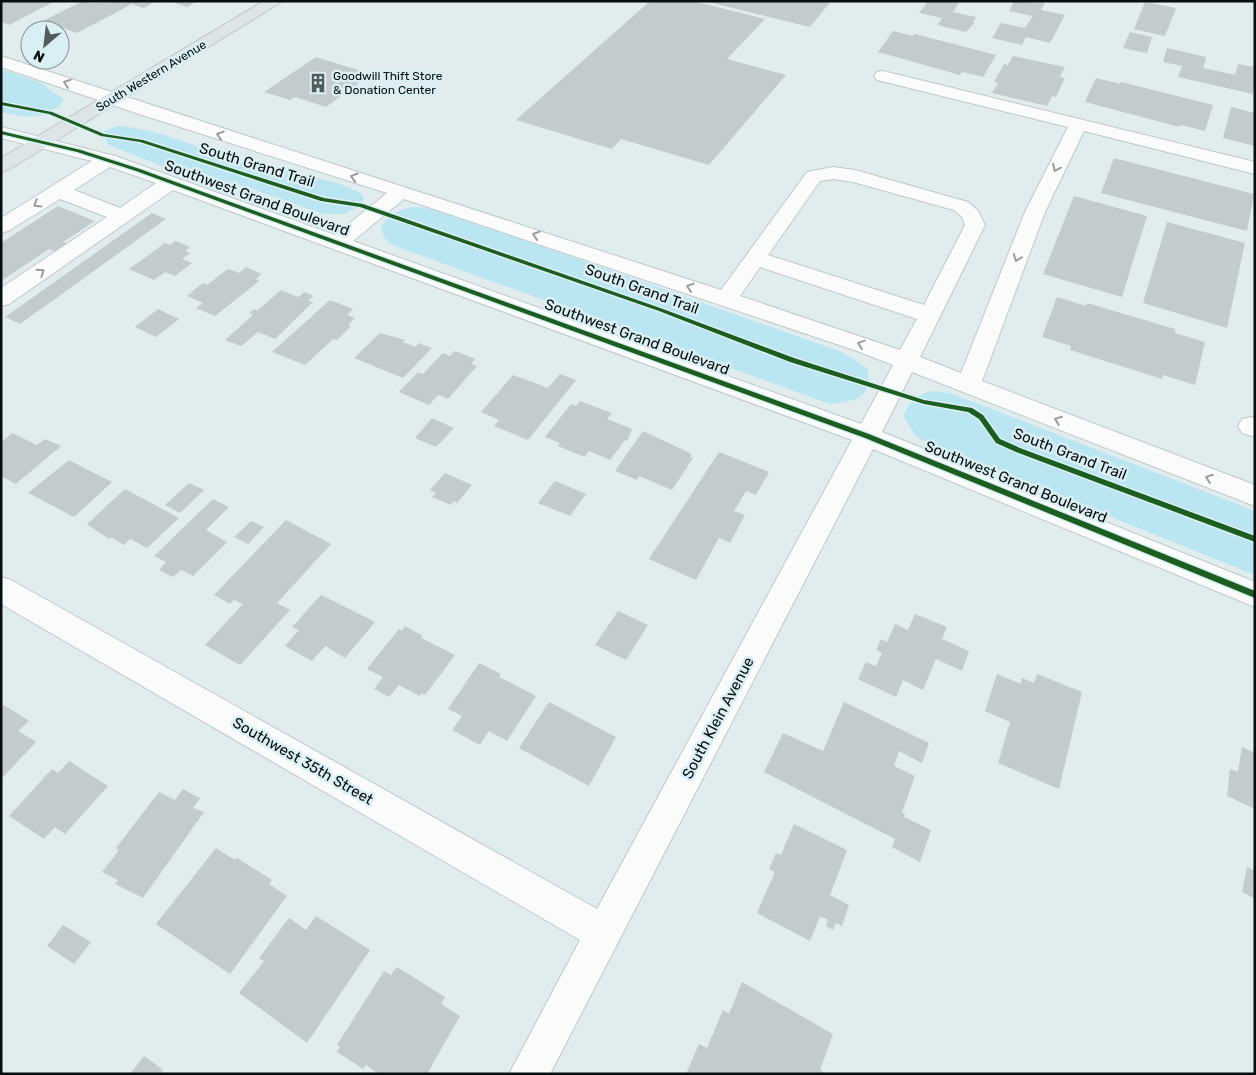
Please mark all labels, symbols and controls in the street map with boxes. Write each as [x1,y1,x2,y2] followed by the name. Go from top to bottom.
[20,20,70,70] north arrow
[93,37,209,115] street label: South Western Avenue
[31,46,48,66] text: N
[333,69,443,97] place label: Goodwill Thift Store & Donation Center
[307,72,329,94] building icon: Goodwill Thift Store & Donation Center
[63,78,71,88] one-way arrow
[216,130,224,140] one-way arrow
[197,139,317,191] street label: South Grand Trail
[162,156,352,240] street label: Southwest Grand Boulevard
[1052,163,1062,172] one-way arrow
[351,172,359,182] one-way arrow
[33,198,42,208] one-way arrow
[532,231,541,241] one-way arrow
[1013,253,1023,262] one-way arrow
[583,260,701,318] street label: South Grand Trail
[36,269,45,278] one-way arrow
[686,283,695,293] one-way arrow
[542,295,732,379] street label: Southwest Grand Boulevard
[857,340,865,350] one-way arrow
[1054,416,1062,426] one-way arrow
[1011,424,1129,484] street label: South Grand Trail
[922,437,1110,527] street label: Southwest Grand Boulevard
[1205,474,1214,484] one-way arrow
[678,654,758,782] street label: South Klein Avenue
[230,713,377,809] street label: Southwest 35th Street

